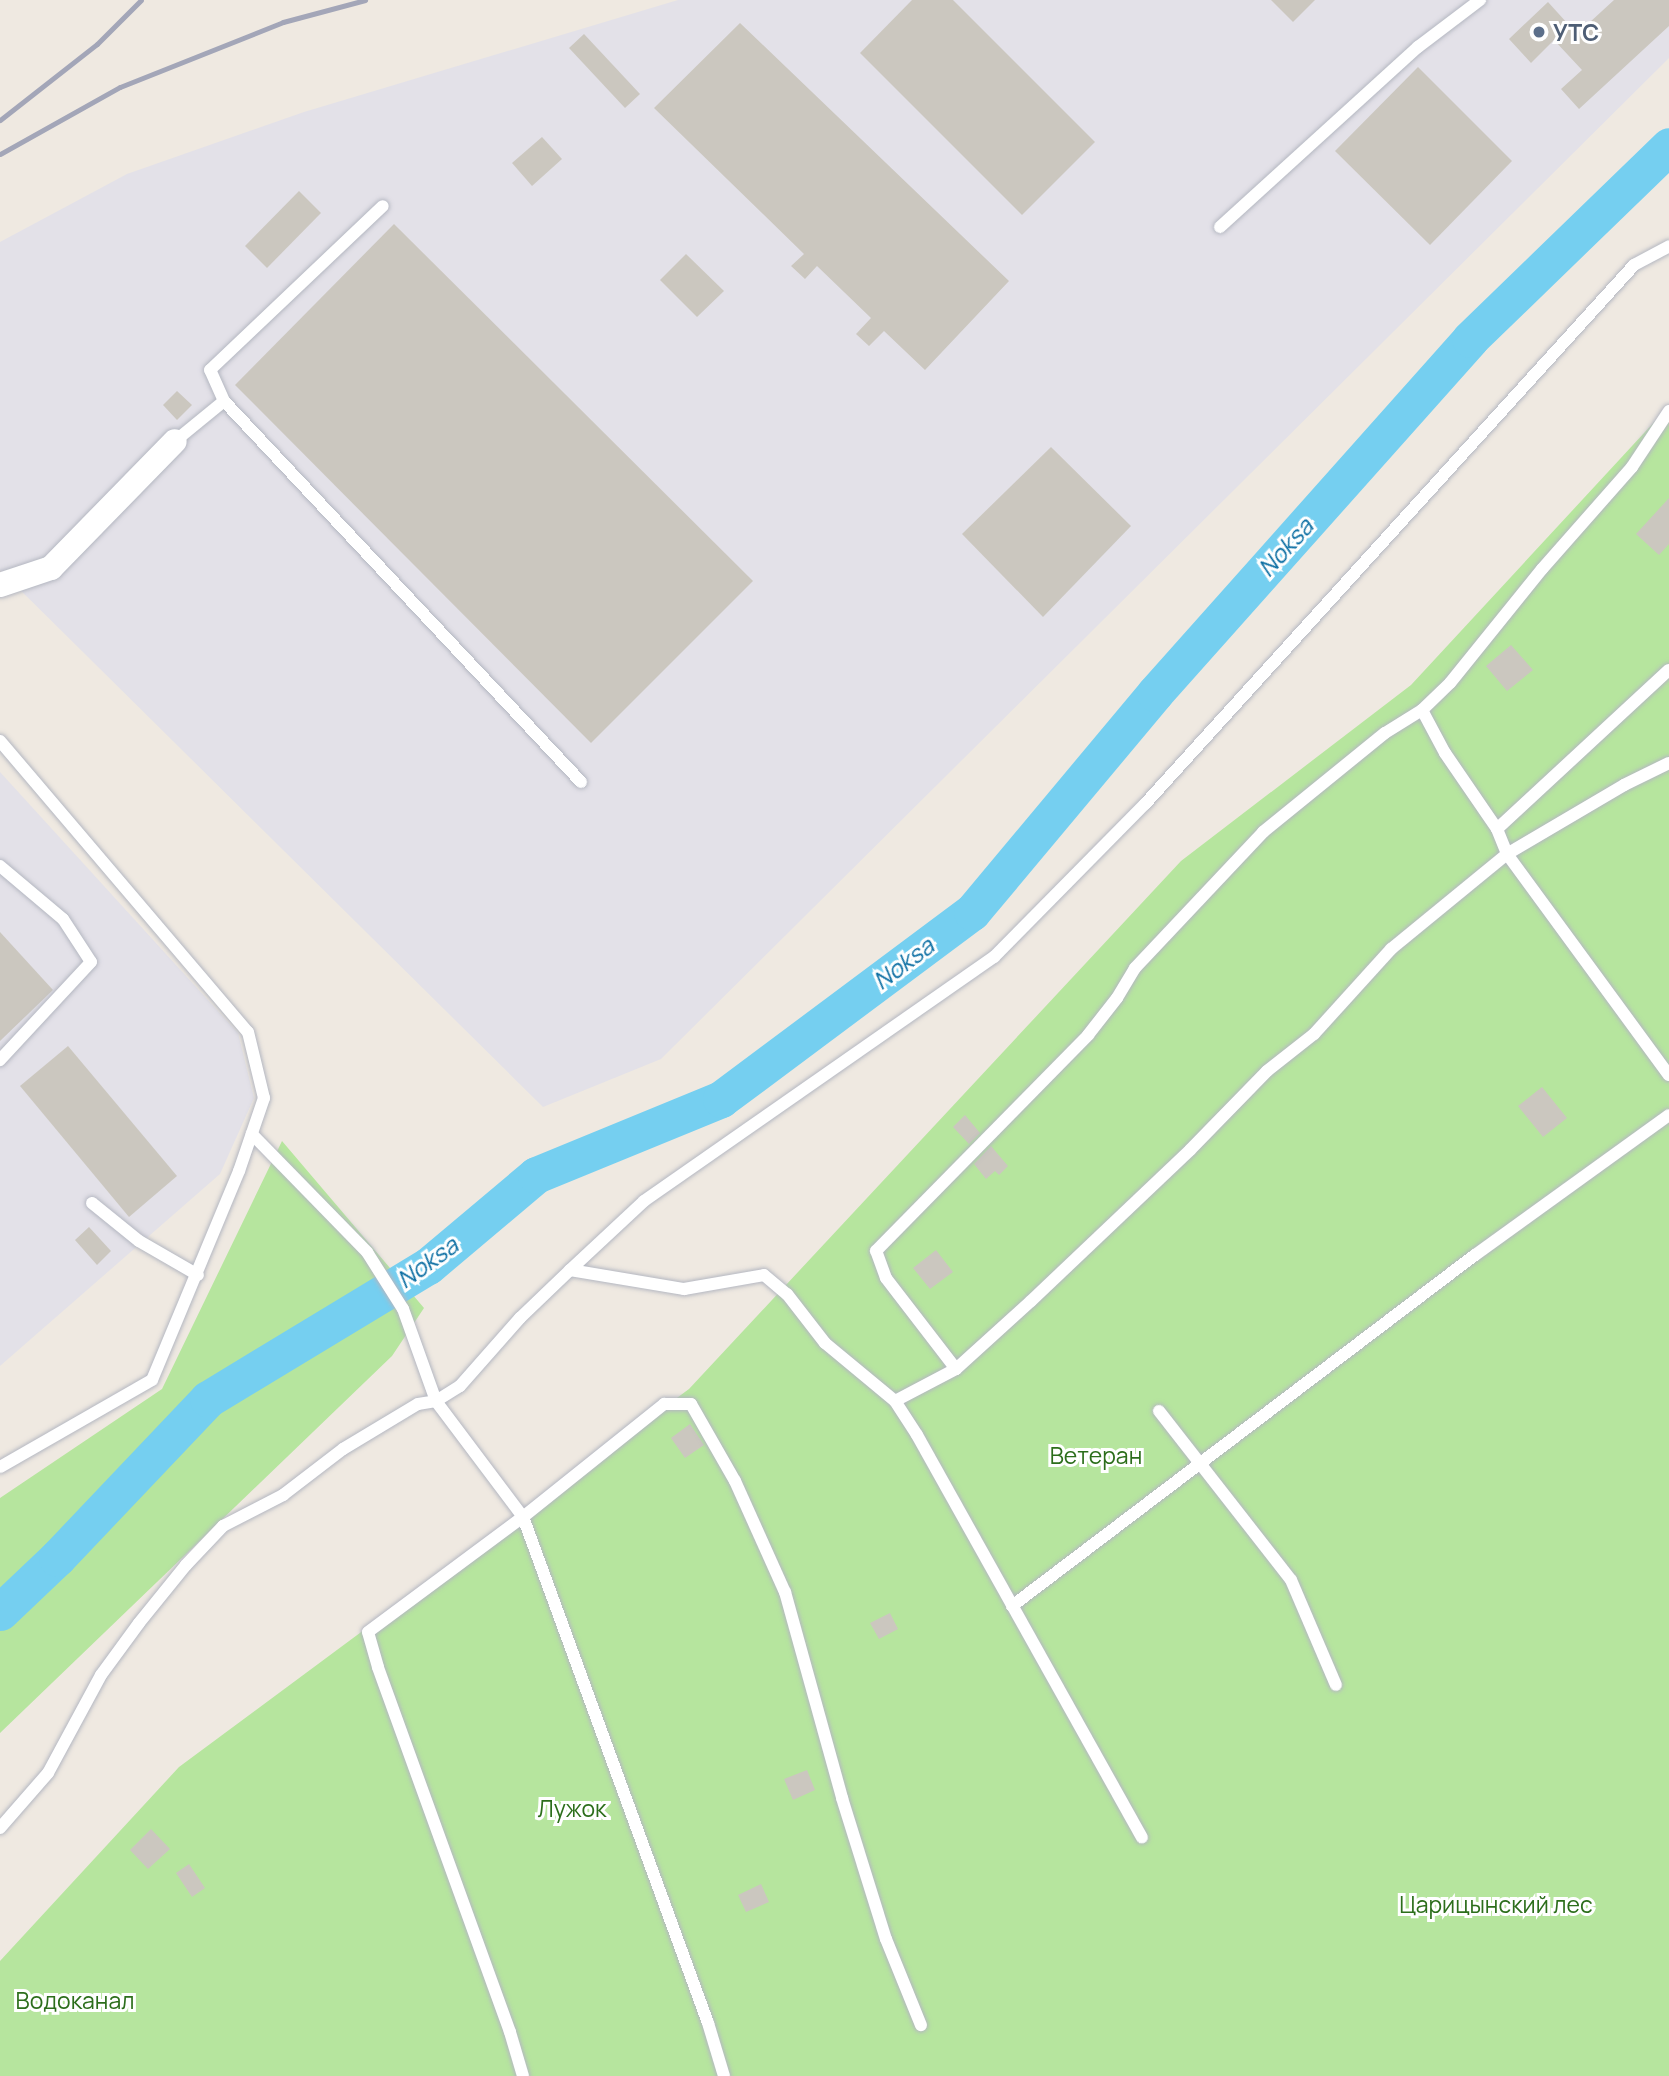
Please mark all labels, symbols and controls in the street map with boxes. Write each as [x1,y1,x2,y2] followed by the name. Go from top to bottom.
[1553,18,1599,46] place label: УТС
[1531,24,1547,40] marker: УТС
[1251,512,1319,582] water label: Noksa
[867,931,939,995] water label: Noksa
[391,1230,463,1294] water label: Noksa
[1050,1441,1142,1469] park label: Ветеран
[538,1794,606,1822] park label: Лужок
[1399,1890,1593,1918] park label: Царицынский лес
[16,1986,134,2014] park label: Водоканал

